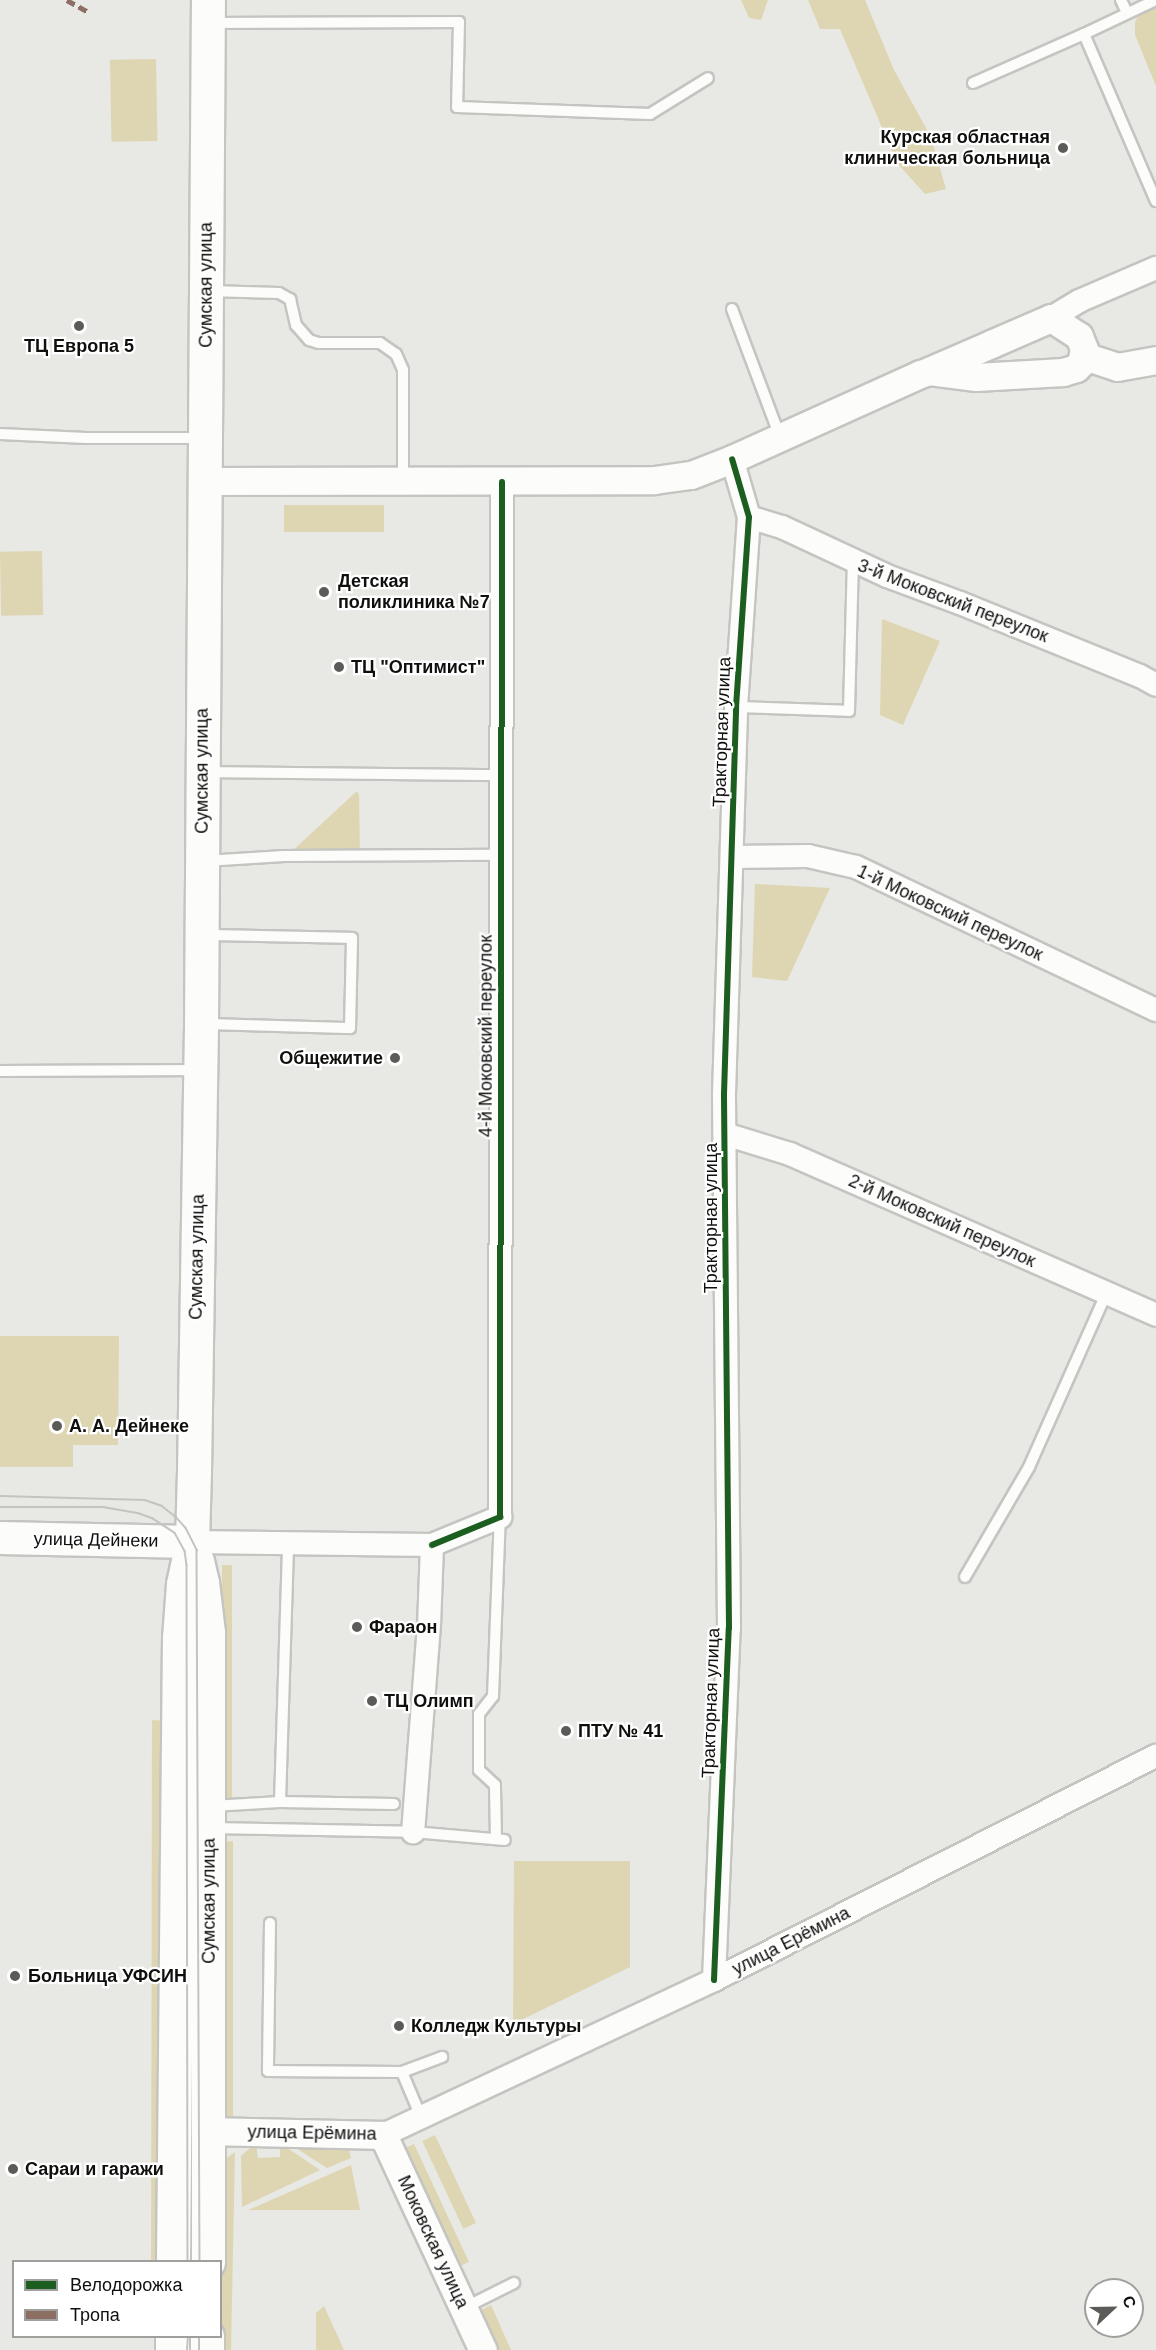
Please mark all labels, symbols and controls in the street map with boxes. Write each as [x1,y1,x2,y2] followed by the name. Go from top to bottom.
[844,127,1050,170] place label: Курская областная клиническая больница
[1054,139,1072,157] marker: Курская областная клиническая больница
[195,222,217,348] street label: Сумская улица
[72,319,86,333] marker: ТЦ Европа 5
[24,335,134,357] place label: ТЦ Европа 5
[855,555,1051,647] street label: 3-й Моковский переулок
[338,571,490,614] place label: Детская поликлиника №7
[315,583,333,601] marker: Детская поликлиника №7
[351,656,485,678] place label: ТЦ "Оптимист"
[709,657,735,807] street label: Тракторная улица
[332,660,346,674] marker: ТЦ "Оптимист"
[191,708,213,834] street label: Сумская улица
[854,860,1046,966] street label: 1-й Моковский переулок
[475,935,497,1137] street label: 4-й Моковский переулок
[279,1047,383,1069] place label: Общежитие
[388,1051,402,1065] marker: Общежитие
[700,1143,722,1293] street label: Тракторная улица
[845,1170,1039,1272] street label: 2-й Моковский переулок
[185,1194,209,1320] street label: Сумская улица
[69,1415,189,1437] place label: А. А. Дейнеке
[50,1419,64,1433] marker: А. А. Дейнеке
[34,1528,158,1552] street label: улица Дейнеки
[369,1616,437,1638] place label: Фараон
[350,1620,364,1634] marker: Фараон
[698,1628,724,1778] street label: Тракторная улица
[384,1690,474,1712] place label: ТЦ Олимп
[365,1694,379,1708] marker: ТЦ Олимп
[578,1720,663,1742] place label: ПТУ № 41
[559,1724,573,1738] marker: ПТУ № 41
[198,1838,220,1964] street label: Сумская улица
[729,1902,853,1980] street label: улица Ерёмина
[28,1965,187,1987] place label: Больница УФСИН
[6,1967,24,1985] marker: Больница УФСИН
[411,2015,581,2037] place label: Колледж Культуры
[392,2019,406,2033] marker: Колледж Культуры
[247,2121,377,2145] street label: улица Ерёмина
[25,2158,164,2180] place label: Сараи и гаражи
[6,2162,20,2176] marker: Сараи и гаражи
[393,2172,473,2312] street label: Моковская улица
[12,2260,222,2338] legend
[70,2275,182,2295] text: Велодорожка
[1084,2278,1144,2338] north arrow
[1119,2293,1139,2310] text: С
[70,2305,120,2325] text: Тропа

